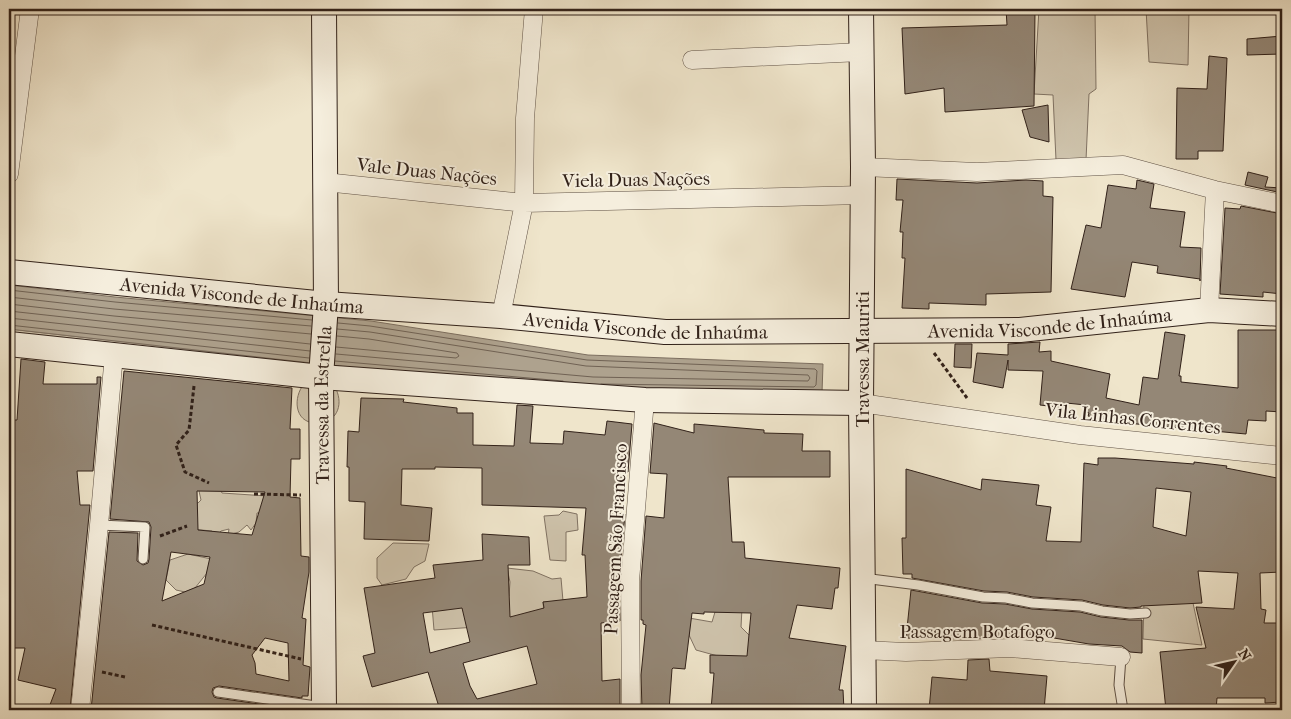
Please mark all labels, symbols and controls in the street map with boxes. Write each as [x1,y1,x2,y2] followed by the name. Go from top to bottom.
[355,154,498,190] street label: Vale Duas Nações
[561,168,710,192] street label: Viela Duas Nações
[118,273,365,319] street label: Avenida Visconde de Inhaúma
[852,290,874,427] street label: Travessa Mauriti
[927,304,1173,343] street label: Avenida Visconde de Inhaúma
[521,308,768,344] street label: Avenida Visconde de Inhaúma
[311,325,336,484] street label: Travessa da Estrella
[1043,399,1222,439] street label: Vila Linhas Correntes
[600,442,632,635] street label: Passagem São Francisco
[899,621,1055,643] street label: Passagem Botafogo
[1208,636,1258,686] north arrow
[1234,646,1255,664] text: N

